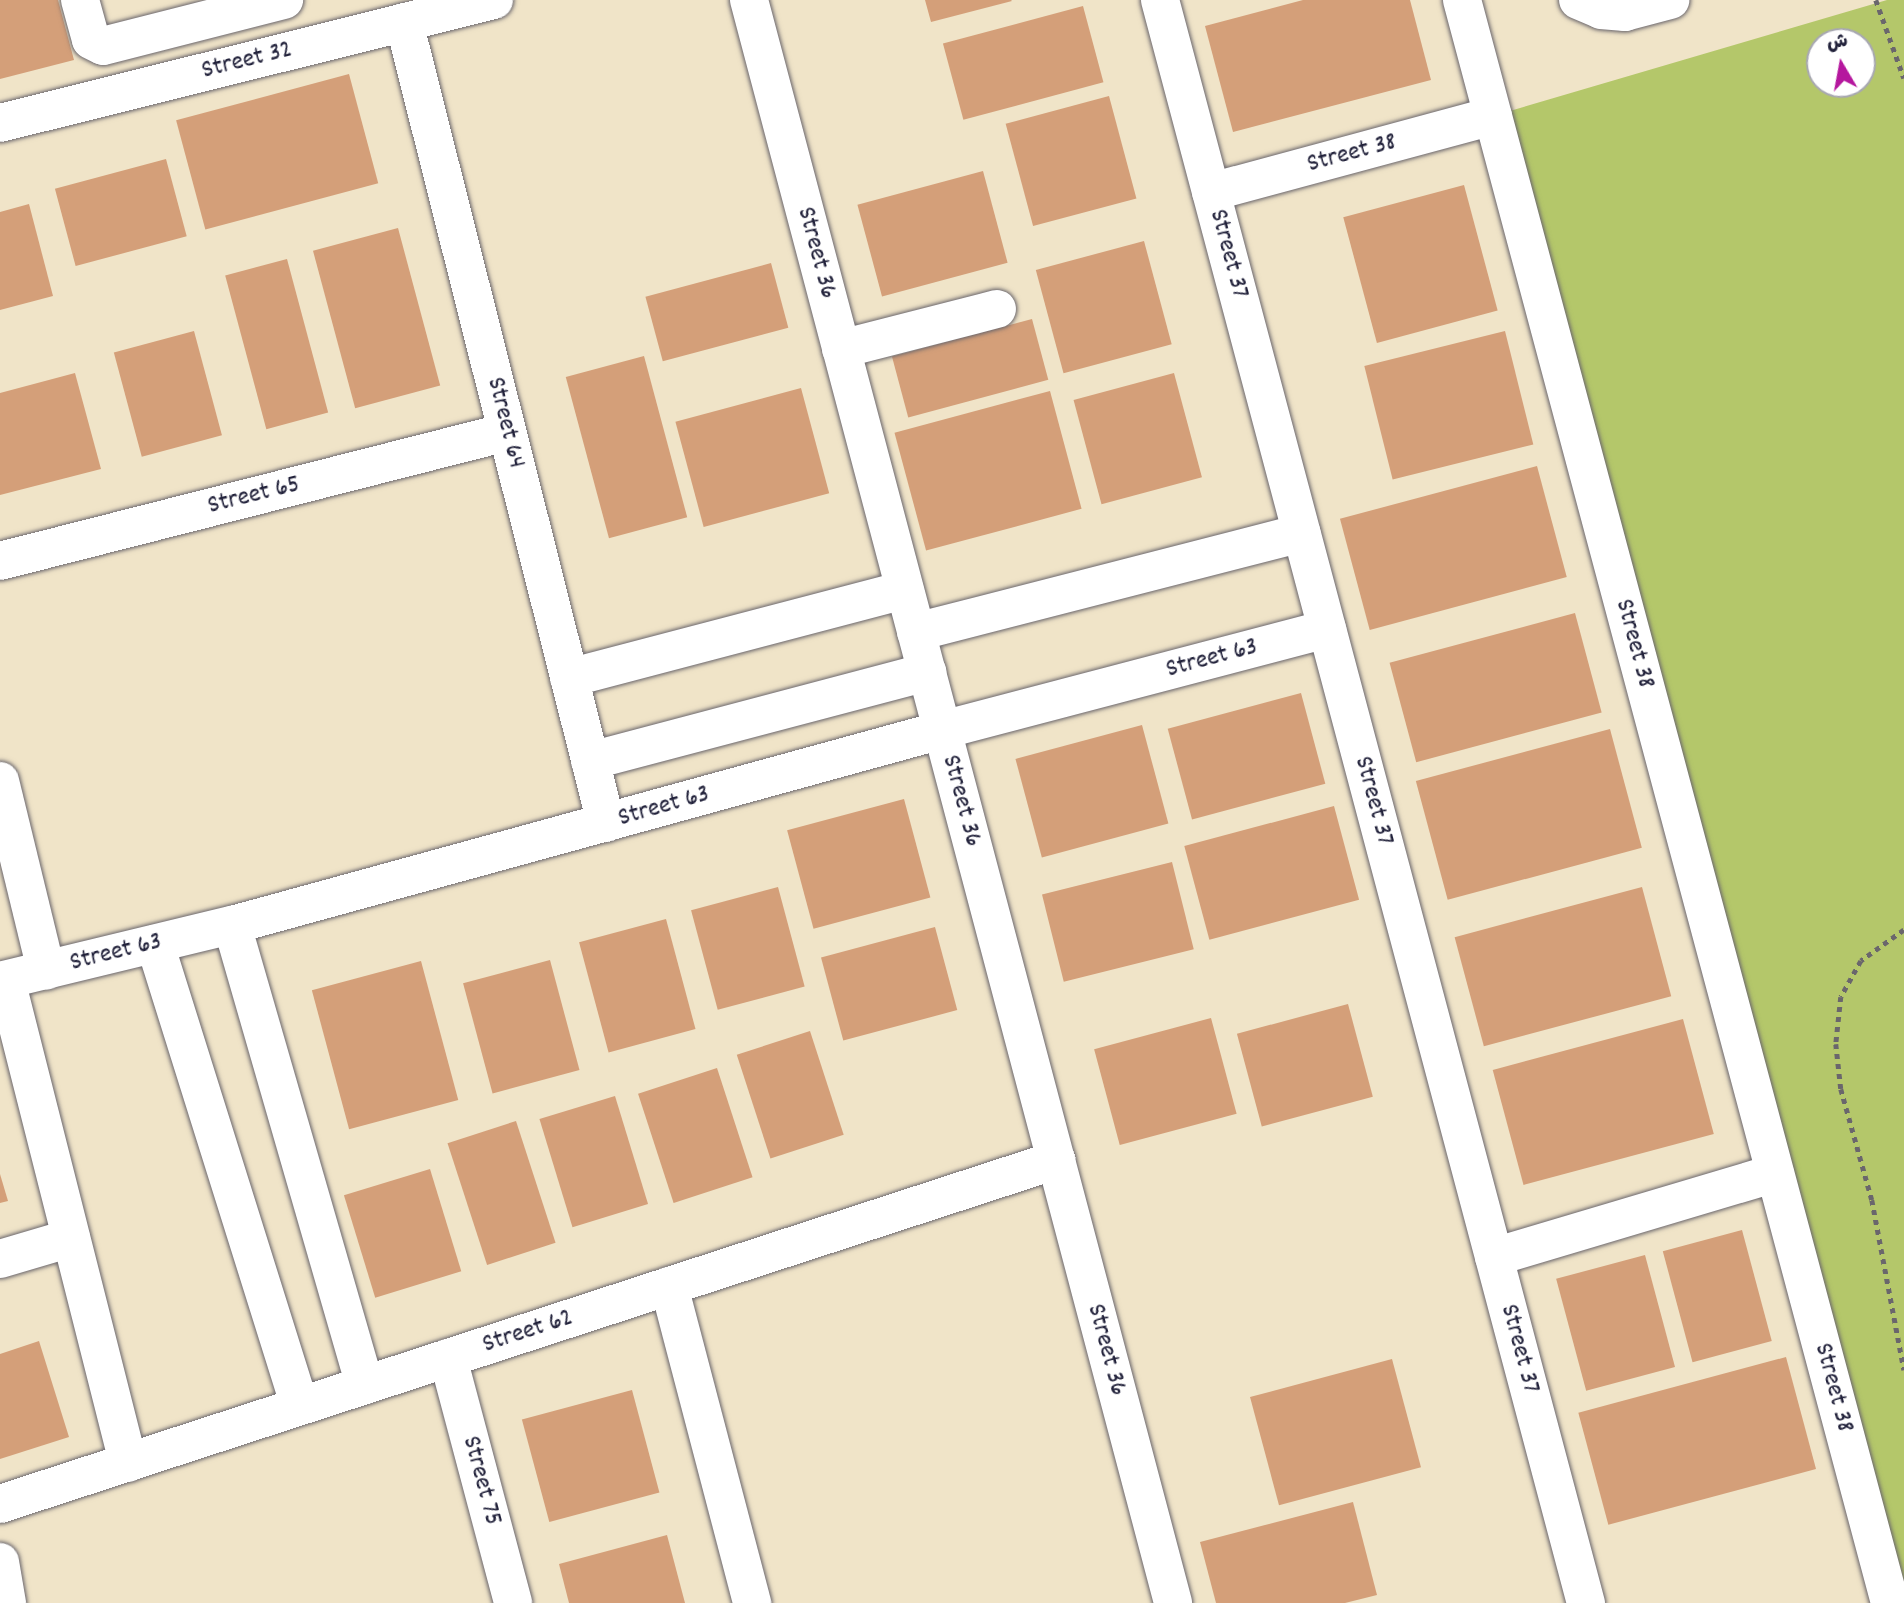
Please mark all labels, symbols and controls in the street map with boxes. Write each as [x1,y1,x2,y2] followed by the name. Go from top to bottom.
[1806,28,1876,98] north arrow
[1825,29,1850,59] text: ش
[199,35,295,87] street label: Street 32
[1304,127,1400,181] street label: Street 38
[789,204,843,302] street label: Street 36
[1201,206,1255,302] street label: Street 37
[479,374,531,472] street label: Street 64
[205,470,303,522] street label: Street 65
[1607,596,1661,692] street label: Street 38
[1163,632,1261,686] street label: Street 63
[934,752,988,850] street label: Street 36
[1346,753,1400,849] street label: Street 37
[615,779,713,835] street label: Street 63
[67,927,165,979] street label: Street 63
[1079,1301,1133,1399] street label: Street 36
[1492,1301,1546,1397] street label: Street 37
[479,1303,577,1361] street label: Street 62
[1806,1340,1860,1436] street label: Street 38
[454,1433,508,1529] street label: Street 75

